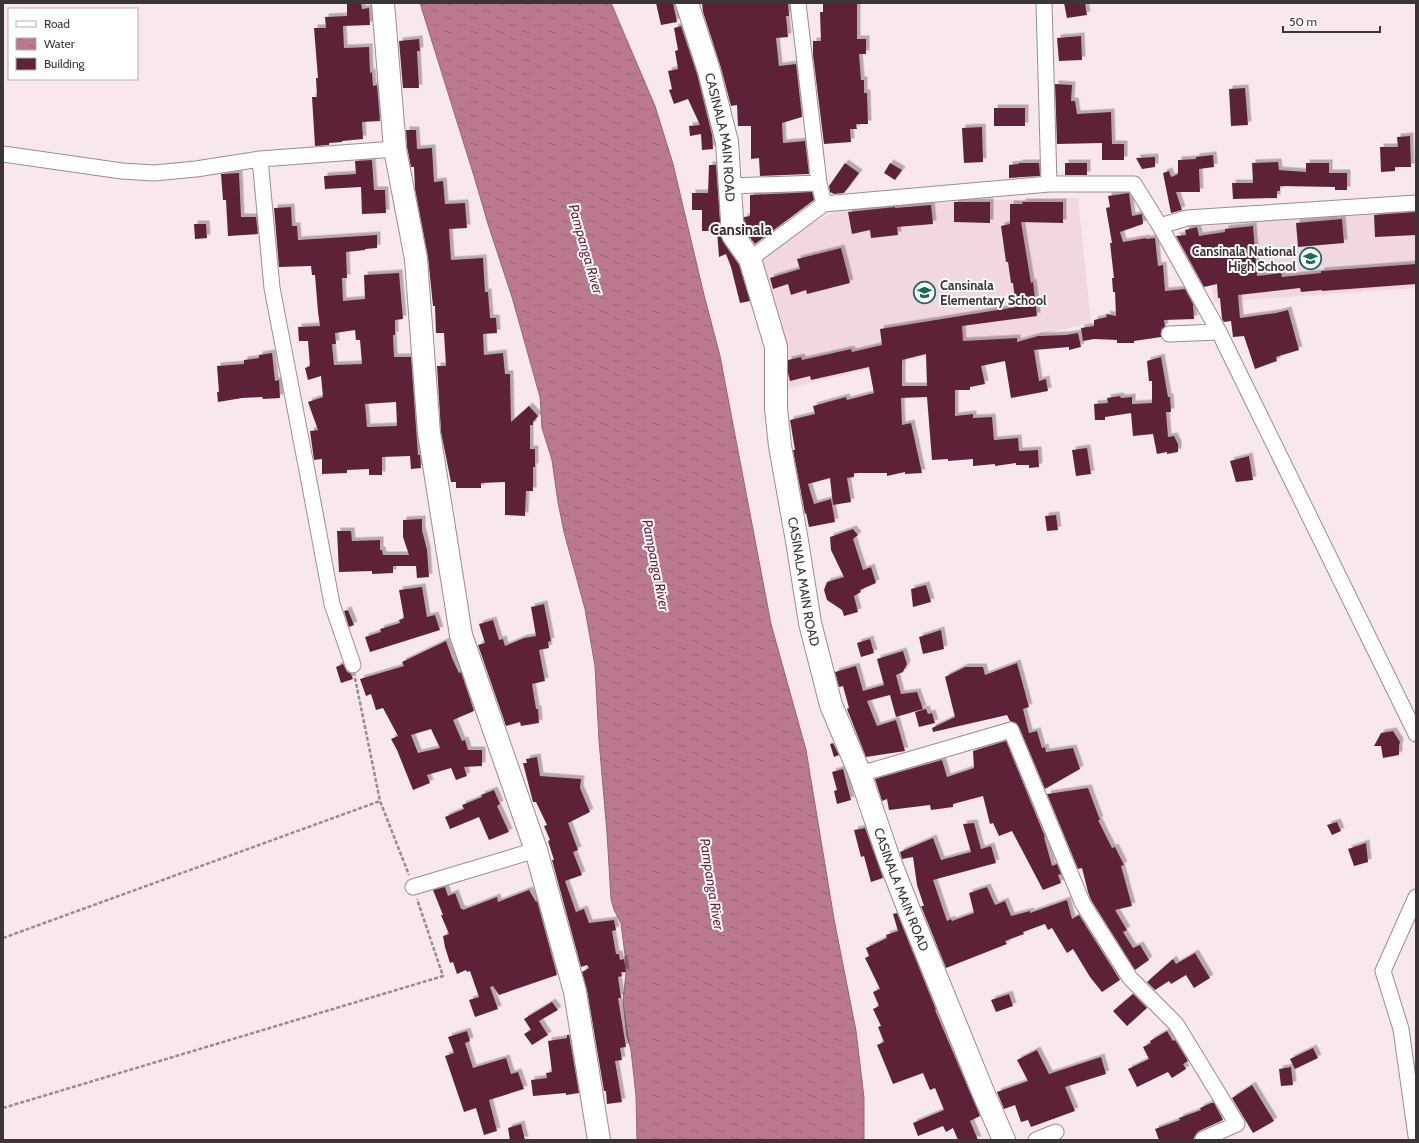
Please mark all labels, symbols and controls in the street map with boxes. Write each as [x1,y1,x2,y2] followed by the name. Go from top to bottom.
[8,8,138,80] legend
[1283,8,1380,34] scale bar
[1289,14,1317,29] text: 50 m
[44,16,70,31] text: Road
[44,36,75,51] text: Water
[44,56,86,71] text: Building
[702,71,739,202] street label: CASINALA MAIN ROAD
[565,202,608,297] water label: Pampanga River
[710,221,773,239] district label: Cansinala
[1192,243,1297,274] place label: Cansinala National High School
[1298,245,1324,271] school or university icon: Cansinala National High School
[940,277,1047,308] place label: Cansinala Elementary School
[912,279,938,305] school or university icon: Cansinala Elementary School
[785,516,824,648] street label: CASINALA MAIN ROAD
[638,518,674,613] water label: Pampanga River
[871,826,933,953] street label: CASINALA MAIN ROAD
[696,837,728,932] water label: Pampanga River

